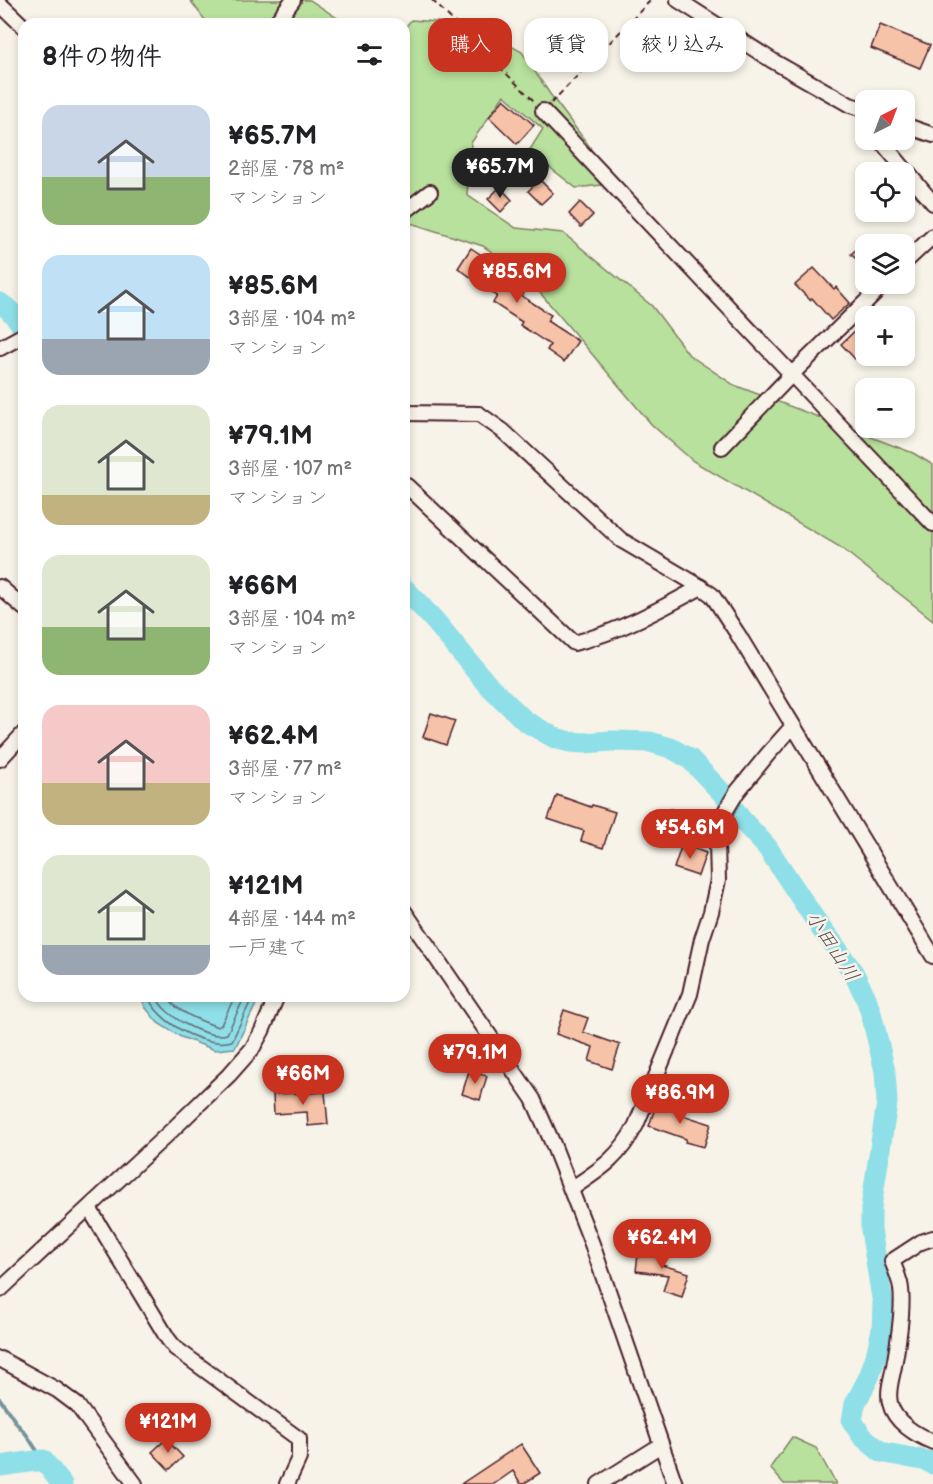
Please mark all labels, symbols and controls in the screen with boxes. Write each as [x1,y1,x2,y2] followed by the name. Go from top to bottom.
[428,18,512,72] chip: 購入
[524,18,608,72] chip: 賃貸
[620,18,746,72] chip: 絞り込み
[353,38,386,71] icon: filters
[42,42,162,73] text: 8件の物件
[855,90,915,150] north arrow
[855,90,915,438] map controls
[228,121,317,152] text: ¥65.7M
[90,129,162,201] icon: home
[451,148,549,199] pin: ¥65.7M
[466,155,534,179] text: ¥65.7M
[228,157,344,181] text: 2部屋 · 78 m²
[855,162,915,222] button: locate
[228,186,327,210] text: マンション
[855,234,915,294] button: layers
[468,253,566,304] pin: ¥85.6M
[482,260,552,284] text: ¥85.6M
[228,271,319,302] text: ¥85.6M
[90,279,162,351] icon: home
[855,306,915,366] button: +
[228,307,356,331] text: 3部屋 · 104 m²
[228,336,327,360] text: マンション
[855,378,915,438] button: −
[228,421,313,452] text: ¥79.1M
[90,429,162,501] icon: home
[228,457,352,481] text: 3部屋 · 107 m²
[228,486,327,510] text: マンション
[228,571,298,602] text: ¥66M
[90,579,162,651] icon: home
[228,607,356,631] text: 3部屋 · 104 m²
[228,636,327,660] text: マンション
[228,721,319,752] text: ¥62.4M
[90,729,162,801] icon: home
[228,757,342,781] text: 3部屋 · 77 m²
[228,786,327,810] text: マンション
[641,809,739,860] pin: ¥54.6M
[655,816,725,840] text: ¥54.6M
[228,871,303,902] text: ¥121M
[90,879,162,951] icon: home
[800,906,864,987] water label: 小田山川
[228,907,356,931] text: 4部屋 · 144 m²
[228,936,308,960] text: 一戸建て
[426,1034,524,1085] pin: ¥79.1M
[442,1041,508,1065] text: ¥79.1M
[267,1055,339,1106] pin: ¥66M
[276,1062,330,1086] text: ¥66M
[631,1074,729,1125] pin: ¥86.9M
[645,1081,715,1105] text: ¥86.9M
[613,1219,711,1270] pin: ¥62.4M
[627,1226,697,1250] text: ¥62.4M
[126,1403,210,1454] pin: ¥121M
[139,1410,197,1434] text: ¥121M

